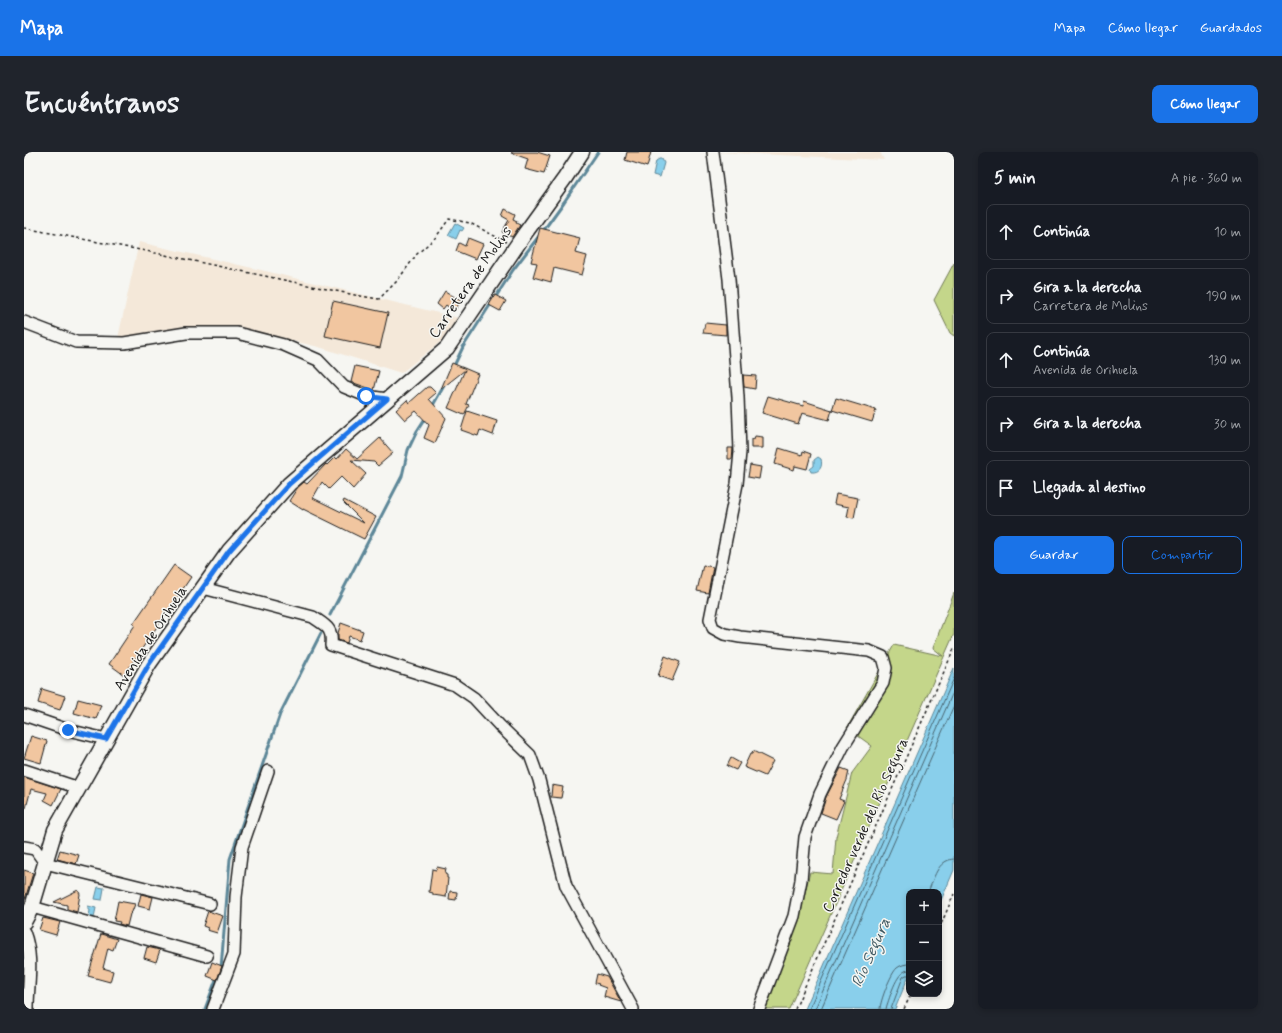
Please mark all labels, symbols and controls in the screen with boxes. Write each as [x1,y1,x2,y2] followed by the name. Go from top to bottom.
[20,16,63,41] text: Mapa
[1054,19,1086,37] text: Mapa
[1108,19,1178,37] text: Cómo llegar
[1200,19,1262,37] text: Guardados
[1152,85,1258,123] button: Cómo llegar
[24,86,180,123] text: Encuéntranos
[994,167,1036,189] text: 5 min
[1171,170,1242,187] text: A pie · 360 m
[995,221,1017,243] icon: ahead
[425,222,517,343] street label: Carretera de Molins
[1033,222,1090,242] text: Continúa
[1214,224,1241,241] text: 10 m
[1033,278,1142,298] text: Gira a la derecha
[995,285,1017,307] icon: right
[1206,288,1241,305] text: 190 m
[1033,298,1148,315] text: Carretera de Molins
[1033,342,1090,362] text: Continúa
[995,349,1017,371] icon: ahead
[1208,352,1241,369] text: 130 m
[1033,362,1138,379] text: Avenida de Orihuela
[357,387,375,405] route start
[995,413,1017,435] icon: right
[1033,414,1142,434] text: Gira a la derecha
[1214,416,1241,433] text: 30 m
[995,477,1017,499] icon: arrive
[1033,478,1146,498] text: Llegada al destino
[994,536,1114,574] button: Guardar
[1122,536,1242,574] button: Compartir
[109,582,192,695] street label: Avenida de Orihuela
[59,721,77,739] route end
[818,735,915,916] street label: Corredor verde del Río Segura
[906,889,942,997] map controls
[906,889,942,925] button: +
[847,915,898,991] water label: Río Segura
[906,925,942,961] button: −
[906,961,942,997] button: layers

